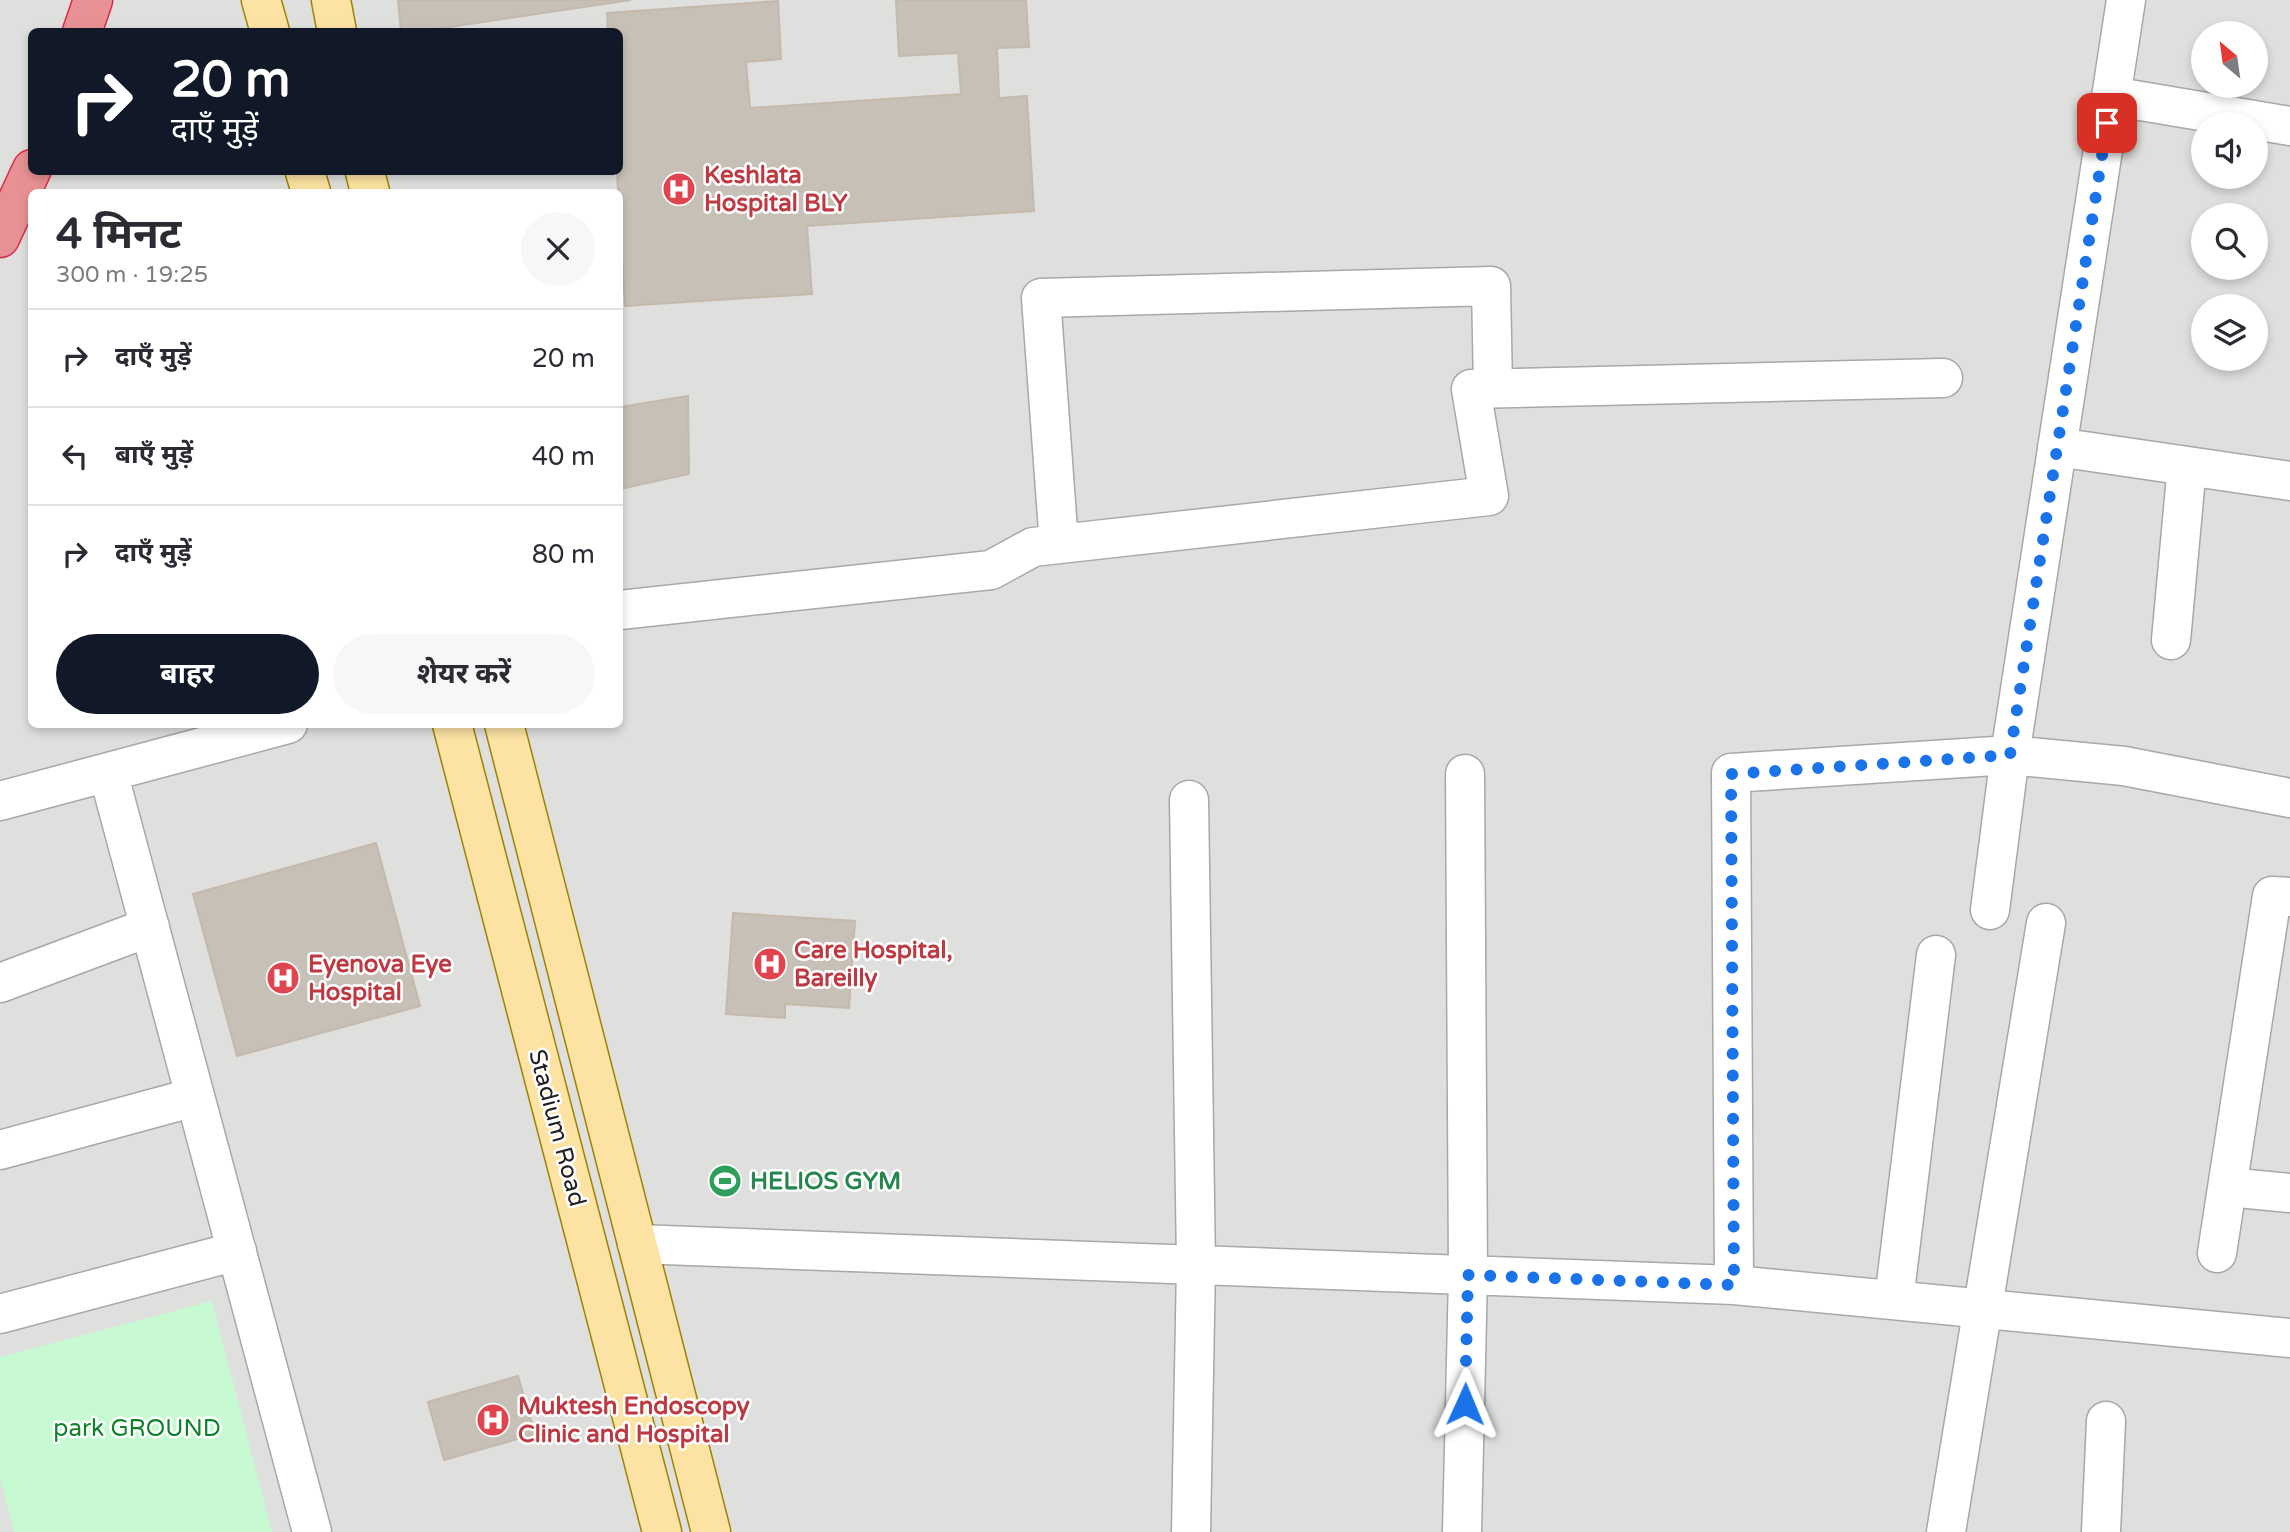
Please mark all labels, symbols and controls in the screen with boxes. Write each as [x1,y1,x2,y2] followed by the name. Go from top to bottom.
[2191,21,2268,98] north arrow
[2191,21,2268,371] map controls
[171,51,290,110] text: 20 m
[56,56,147,147] icon: right
[2077,93,2137,153] pin
[2088,104,2126,142] icon: arrive
[171,111,259,149] text: दाएँ मुड़ें
[2191,112,2268,189] button: sound
[704,161,848,218] place label: Keshlata Hospital BLY
[660,170,698,208] hospital icon: Keshlata Hospital BLY
[2191,203,2268,280] button: search
[56,209,181,260] text: 4 मिनट
[521,212,595,286] button: close
[56,261,208,289] text: 300 m · 19:25
[2191,294,2268,371] button: layers
[56,339,94,377] icon: right
[115,341,192,372] text: दाएँ मुड़ें
[532,343,595,374] text: 20 m
[56,437,94,475] icon: left
[115,439,193,470] text: बाएँ मुड़ें
[532,441,595,472] text: 40 m
[56,535,94,573] icon: right
[115,537,192,568] text: दाएँ मुड़ें
[532,539,595,570] text: 80 m
[56,634,319,714] button: बाहर
[333,634,595,714] button: शेयर करें
[794,936,953,993] place label: Care Hospital, Bareilly
[751,945,789,983] hospital icon: Care Hospital, Bareilly
[308,950,452,1007] place label: Eyenova Eye Hospital
[264,959,302,997] hospital icon: Eyenova Eye Hospital
[522,1046,592,1210] street label: Stadium Road
[706,1162,744,1200] sports icon: HELIOS GYM
[750,1167,901,1196] place label: HELIOS GYM
[1428,1367,1502,1441] position arrow
[518,1392,750,1449] place label: Muktesh Endoscopy Clinic and Hospital
[474,1401,512,1439] hospital icon: Muktesh Endoscopy Clinic and Hospital
[53,1414,221,1443] park label: park GROUND

